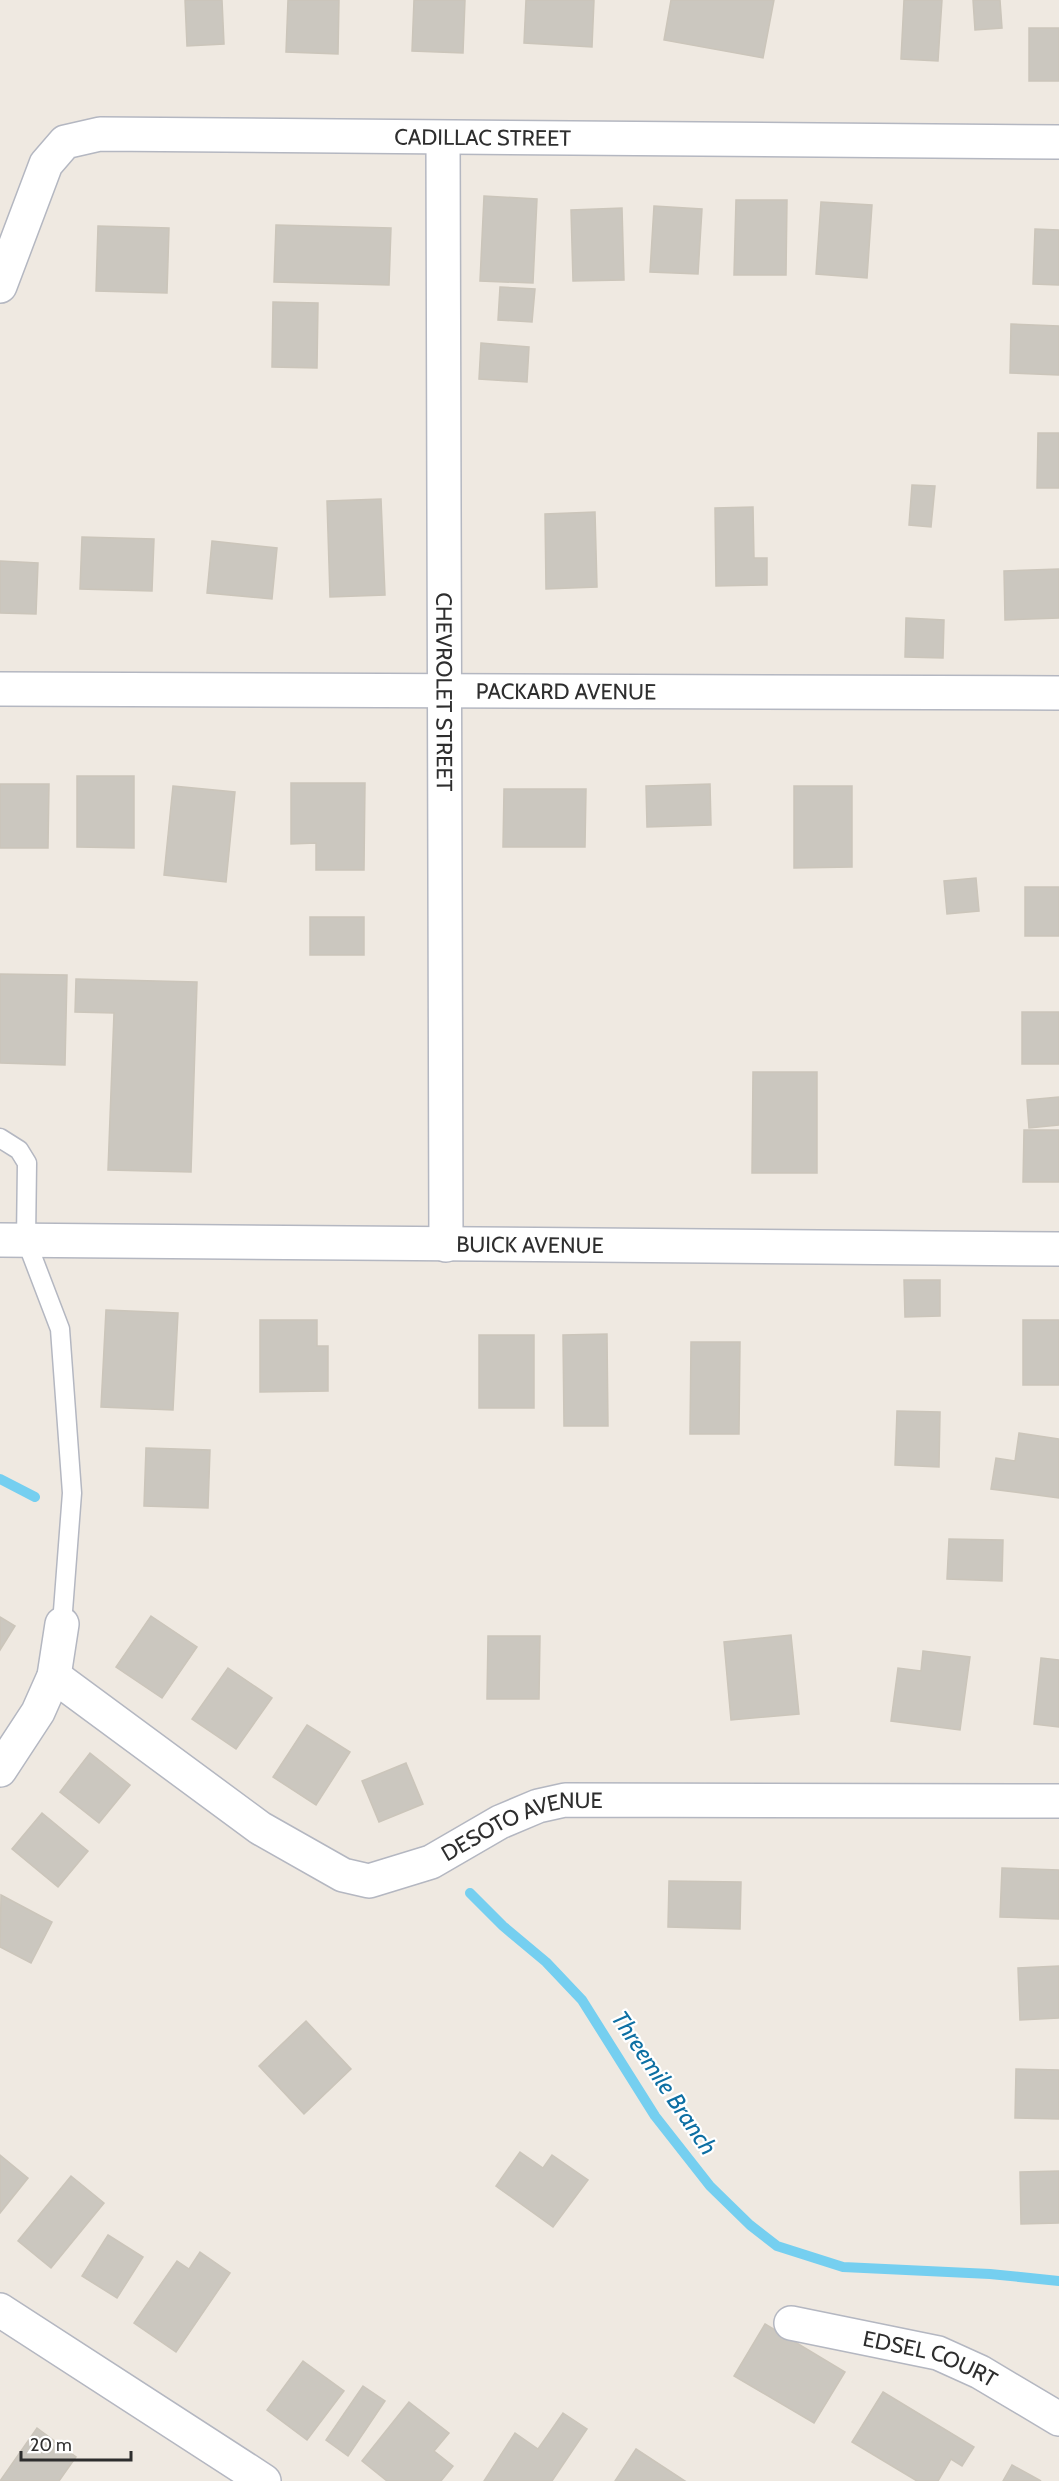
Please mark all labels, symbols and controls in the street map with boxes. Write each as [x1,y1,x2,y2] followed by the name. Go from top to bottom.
[394,123,571,152] street label: CADILLAC STREET
[430,593,458,792] street label: CHEVROLET STREET
[476,678,656,705] street label: PACKARD AVENUE
[456,1231,604,1259] street label: BUICK AVENUE
[437,1787,603,1867] street label: DESOTO AVENUE
[606,2005,723,2160] water label: Threemile Branch
[861,2325,1002,2393] street label: EDSEL COURT
[21,2424,130,2462] scale bar
[30,2434,72,2456] text: 20 m

